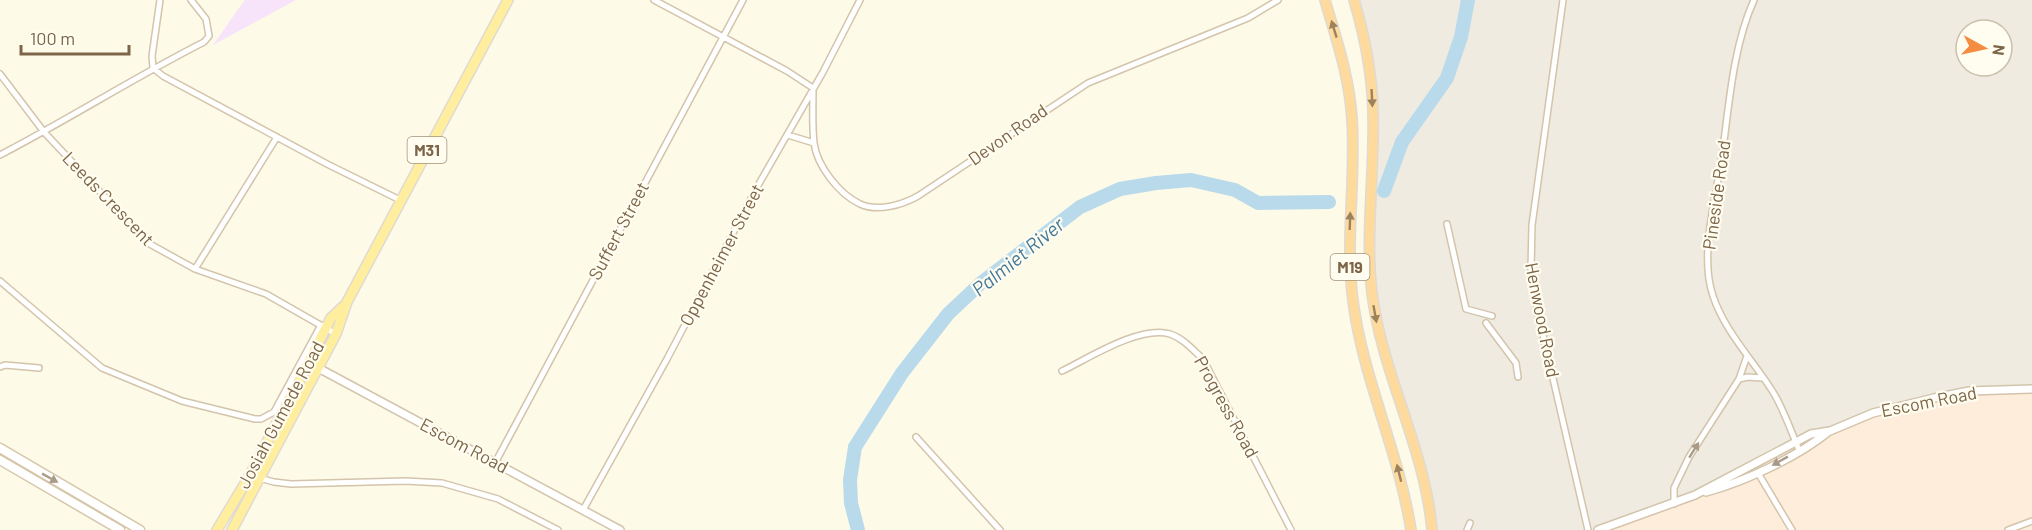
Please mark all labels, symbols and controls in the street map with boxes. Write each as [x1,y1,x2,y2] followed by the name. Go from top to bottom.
[21,18,129,56] scale bar
[1954,18,2014,78] north arrow
[1329,20,1338,38] one-way arrow
[30,27,75,49] text: 100 m
[1989,44,2009,57] text: N
[1368,89,1377,108] one-way arrow
[964,99,1051,169] street label: Devon Road
[408,137,446,163] road number: M31
[1697,139,1735,251] street label: Pineside Road
[58,147,159,250] street label: Leeds Crescent
[583,178,653,283] street label: Suffert Street
[674,180,768,329] street label: Oppenheimer Street
[966,211,1069,301] water label: Palmiet River
[1345,212,1354,231] one-way arrow
[1330,254,1370,280] road number: M19
[1521,261,1565,379] street label: Henwood Road
[1371,305,1380,324] one-way arrow
[232,337,328,492] street label: Josiah Gumede Road
[1190,352,1264,461] street label: Progress Road
[1879,381,1978,421] street label: Escom Road
[417,413,512,478] street label: Escom Road
[1688,442,1699,459] one-way arrow
[1771,456,1788,466] one-way arrow
[1394,464,1404,482] one-way arrow
[42,473,59,483] one-way arrow

